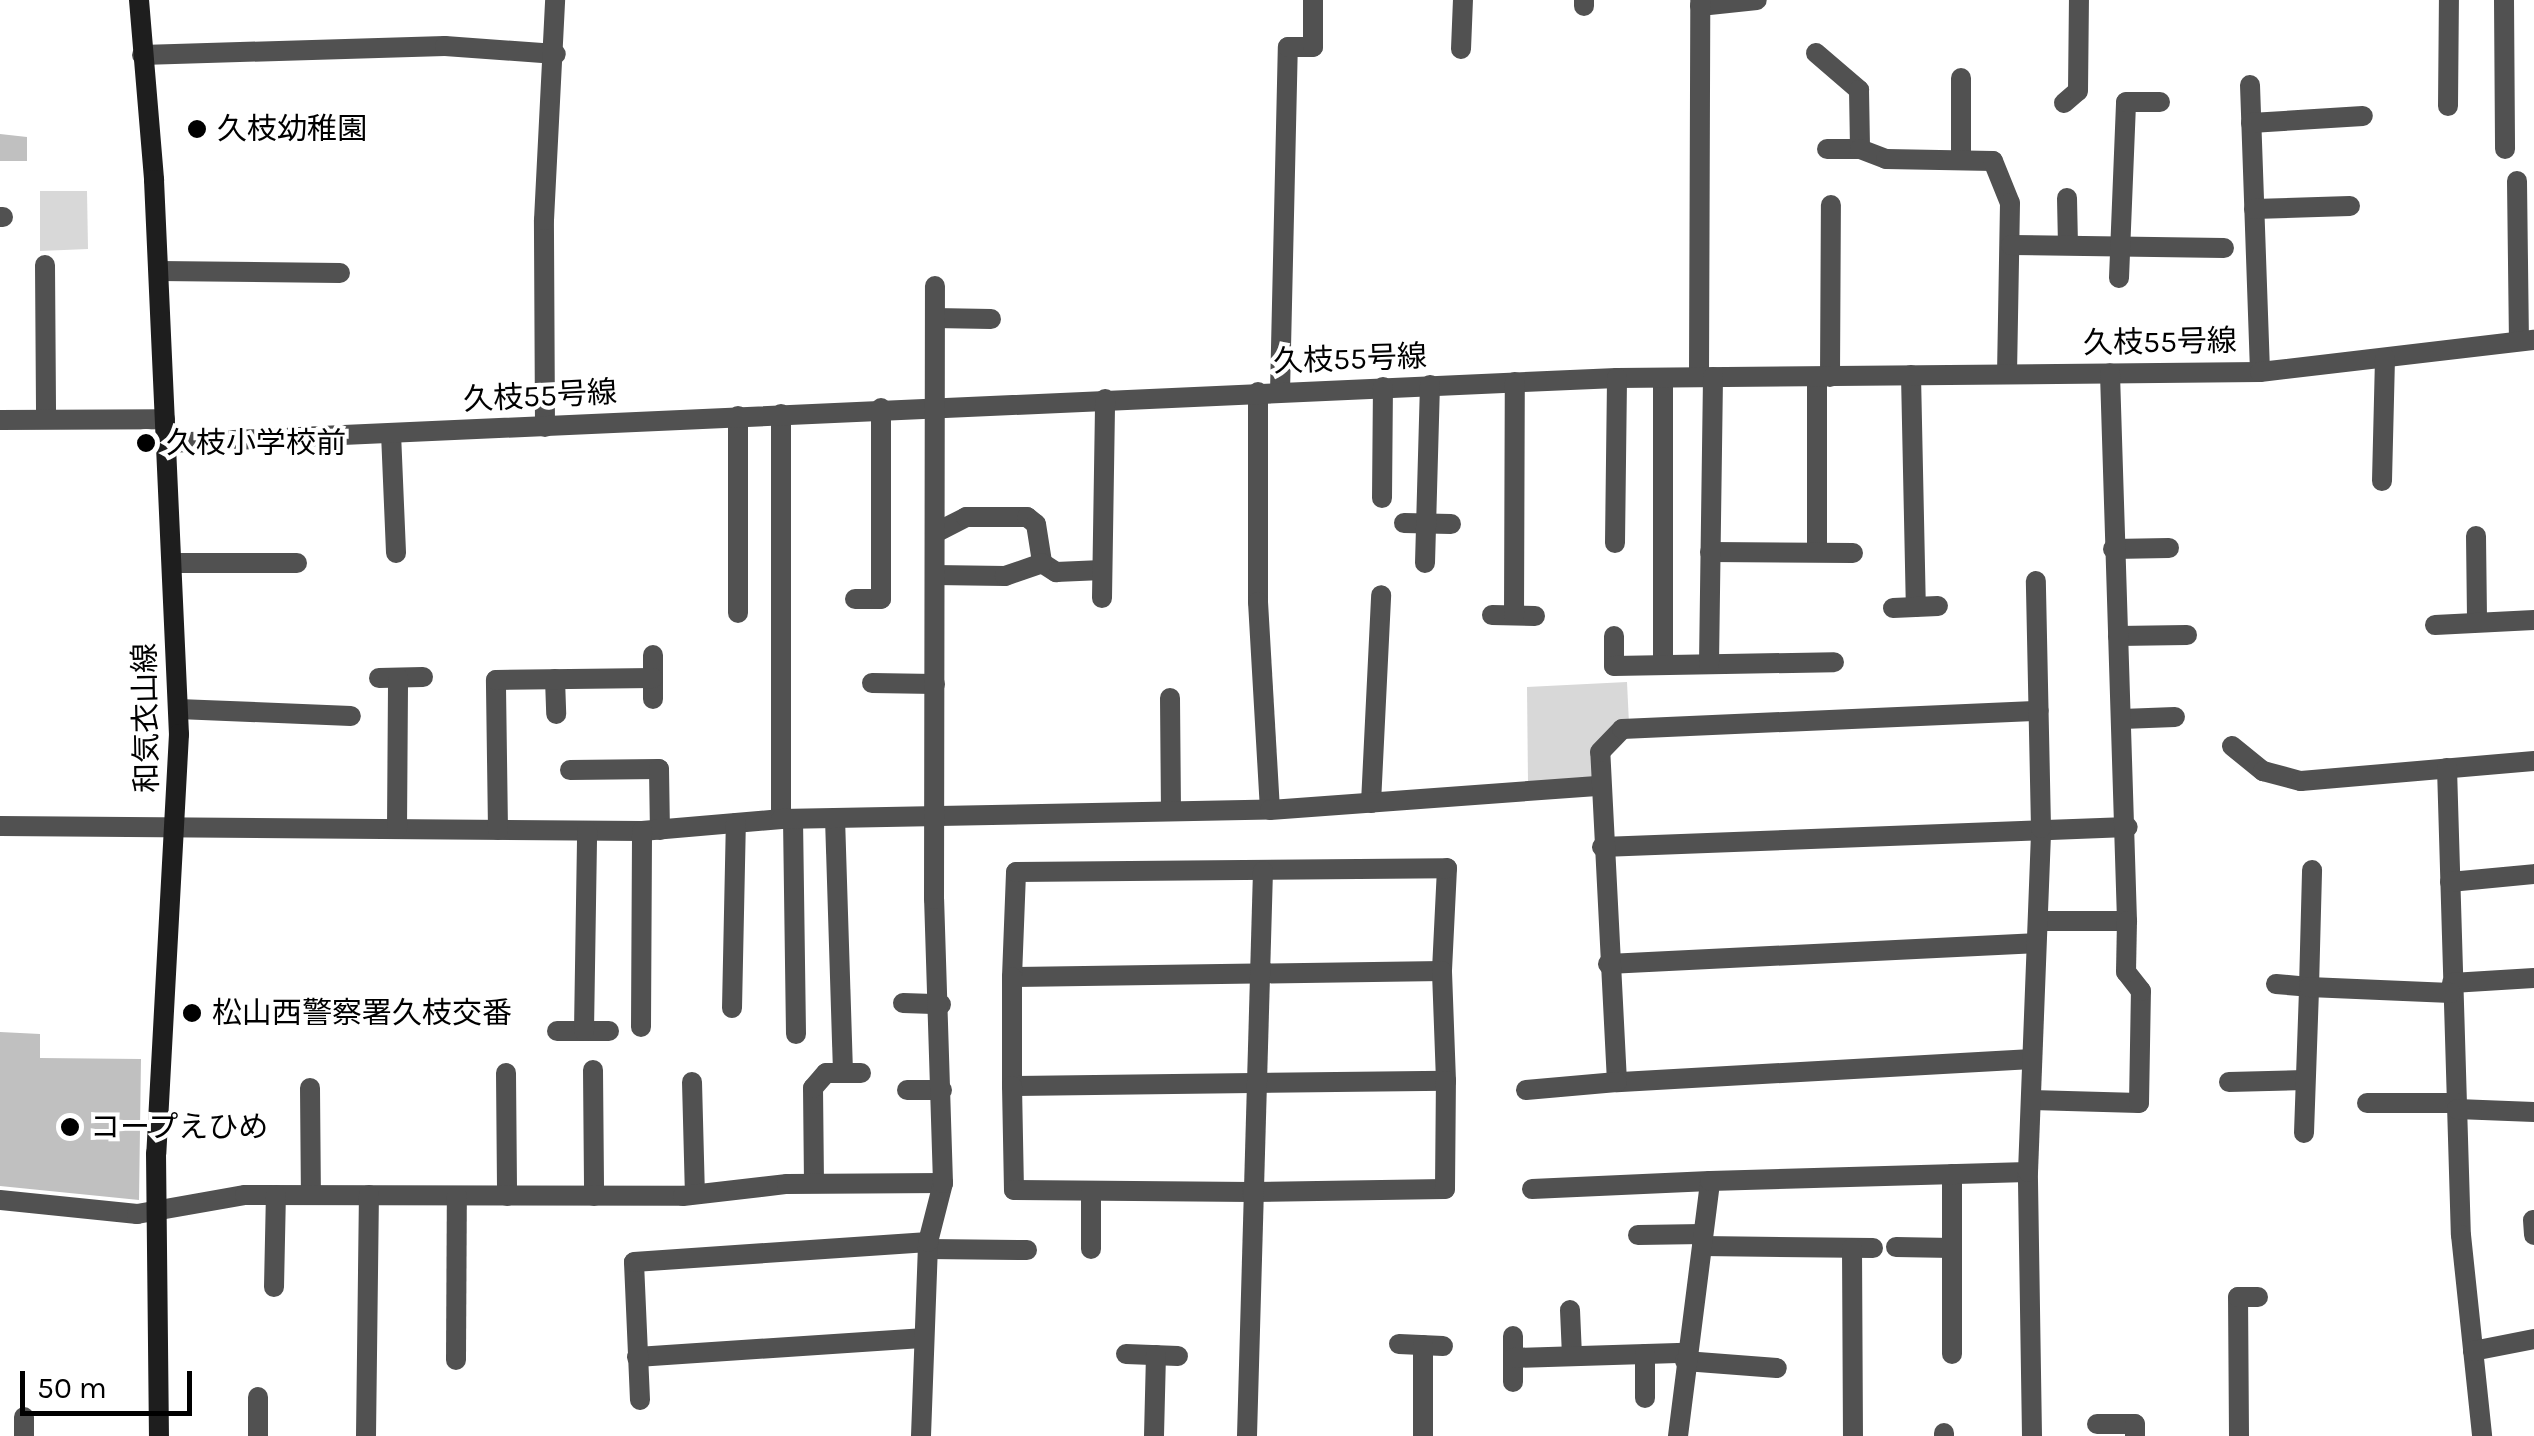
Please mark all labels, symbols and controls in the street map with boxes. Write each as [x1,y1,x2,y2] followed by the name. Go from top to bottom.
[217,111,367,147] place label: 久枝幼稚園
[186,118,208,140] marker: 久枝幼稚園
[2083,323,2237,361] street label: 久枝55号線
[1272,338,1428,380] street label: 久枝55号線
[462,374,618,418] street label: 久枝55号線
[166,425,346,461] place label: 久枝小学校前
[135,432,157,454] marker: 久枝小学校前
[127,643,165,793] street label: 和気衣山線
[212,995,512,1031] place label: 松山西警察署久枝交番
[181,1002,203,1024] marker: 松山西警察署久枝交番
[90,1109,270,1145] place label: コープえひめ
[59,1116,81,1138] marker: コープえひめ
[25,1351,198,1413] scale bar
[37,1370,107,1406] text: 50 m

